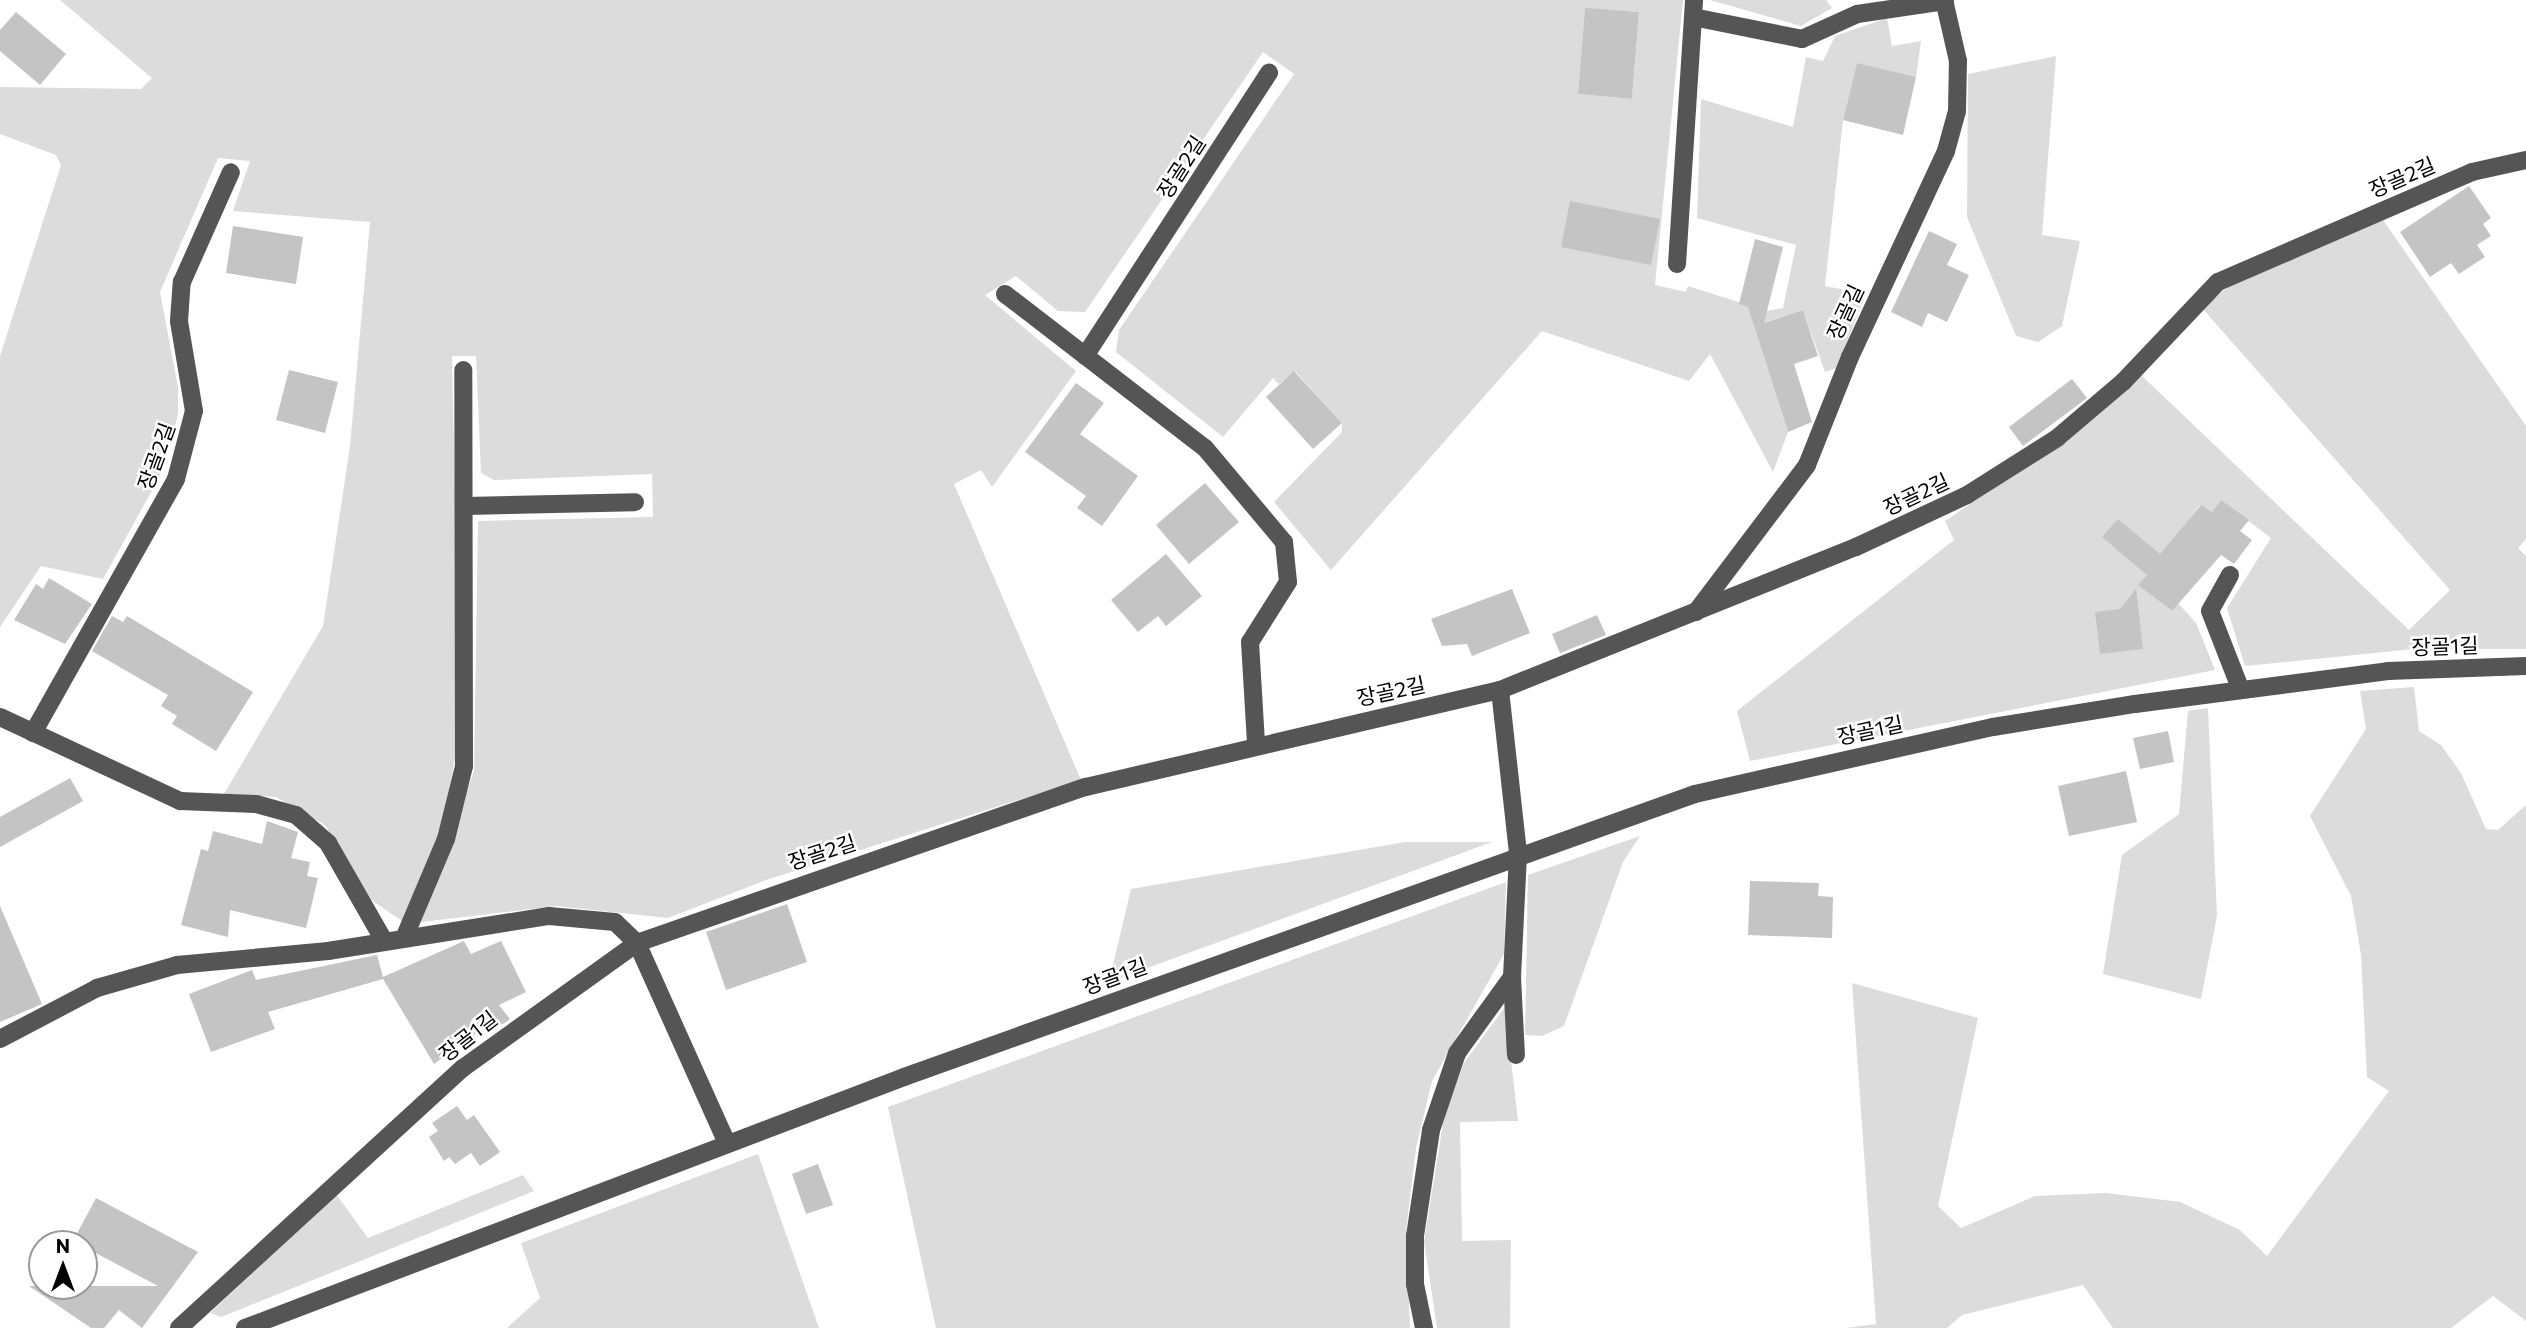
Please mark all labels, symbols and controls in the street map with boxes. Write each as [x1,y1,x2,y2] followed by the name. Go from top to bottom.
[1151,131,1211,203] street label: 장골2길
[2365,152,2439,202] street label: 장골2길
[1821,280,1869,344] street label: 장골길
[132,419,180,493] street label: 장골2길
[1879,468,1953,520] street label: 장골2길
[2411,632,2479,660] street label: 장골1길
[1354,671,1428,711] street label: 장골2길
[1835,711,1905,749] street label: 장골1길
[785,829,859,875] street label: 장골2길
[1079,953,1151,999] street label: 장골1길
[434,1005,502,1067] street label: 장골1길
[28,1230,98,1300] north arrow
[56,1234,70,1257] text: N

